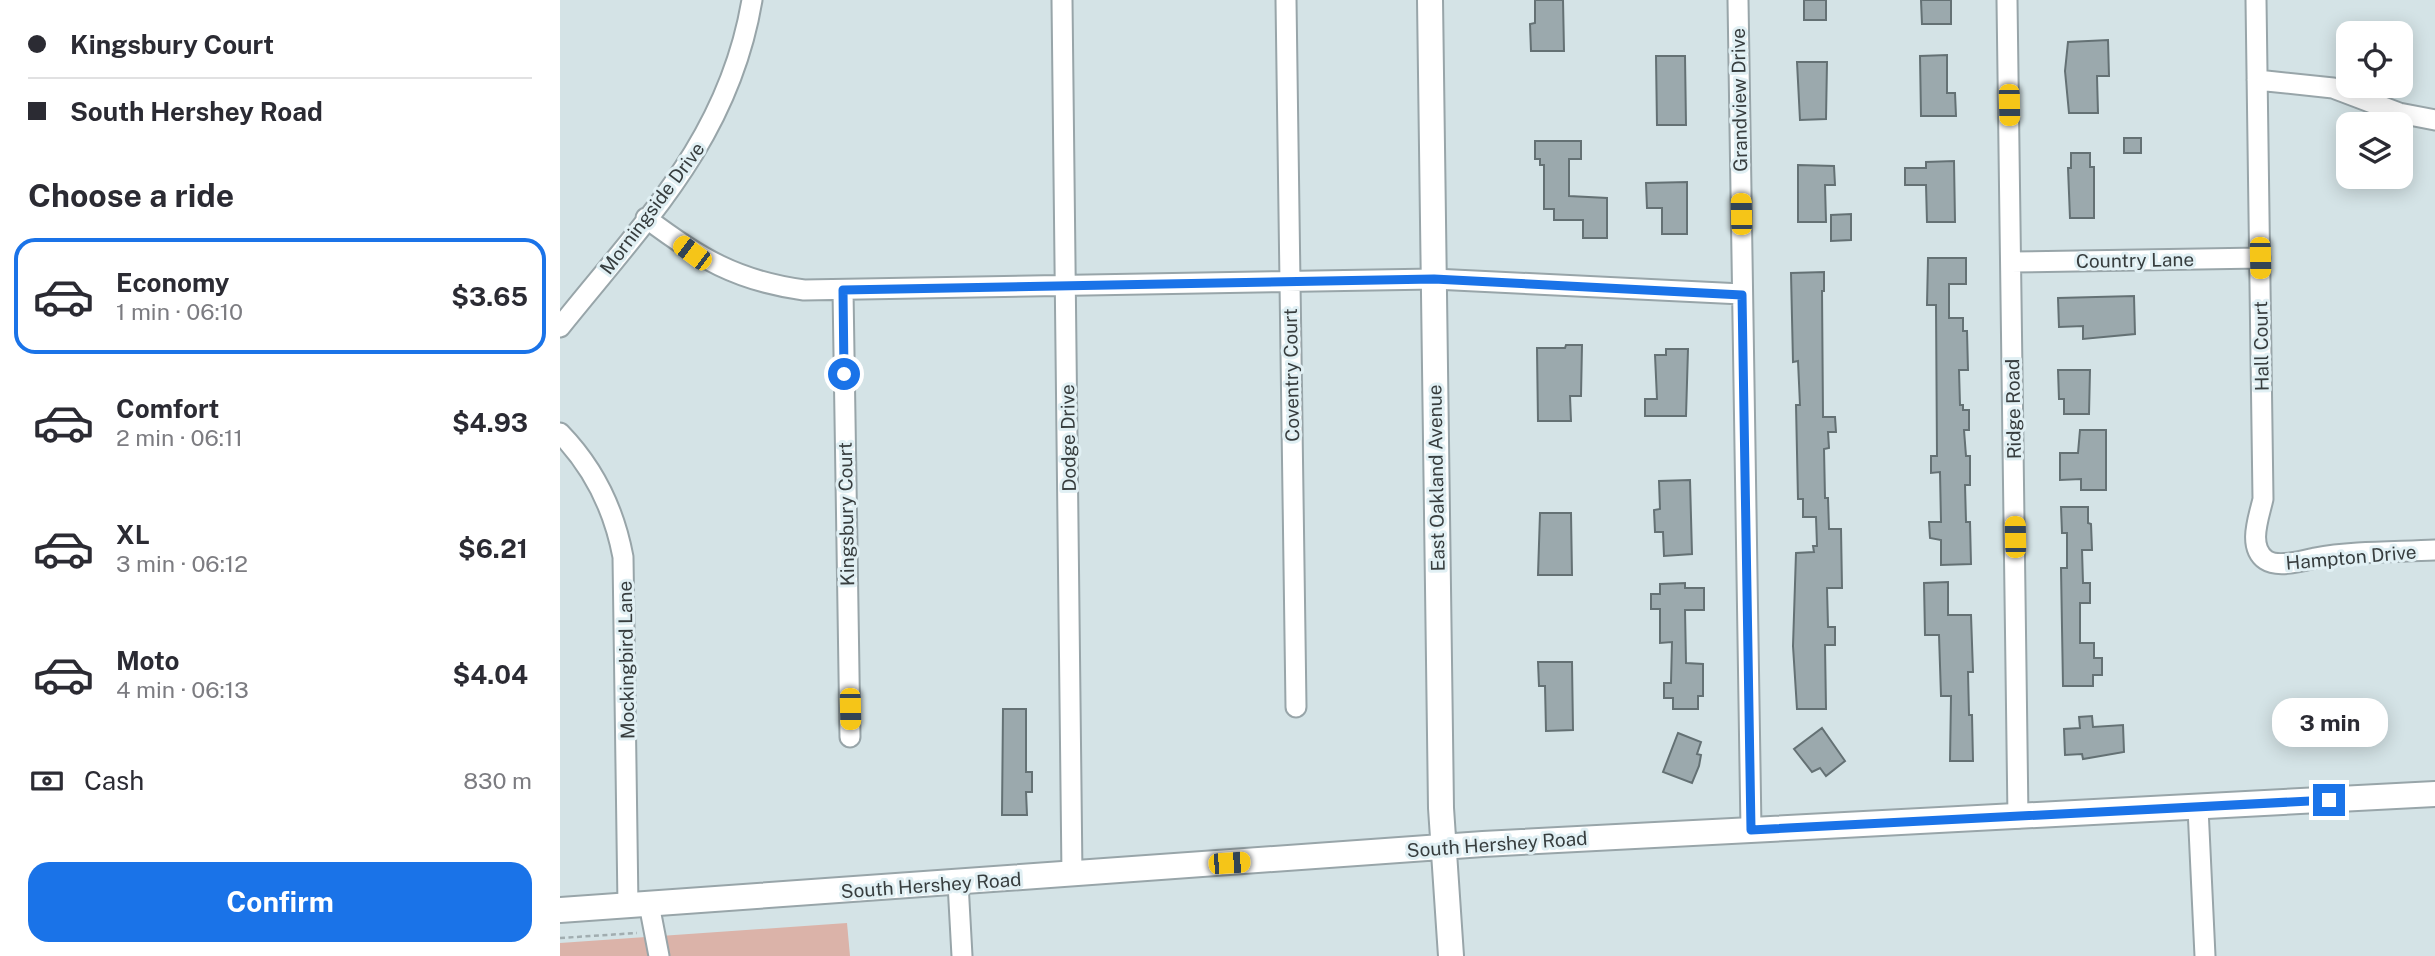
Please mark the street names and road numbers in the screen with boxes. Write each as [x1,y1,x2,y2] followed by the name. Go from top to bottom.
[1727,28,1751,172] street label: Grandview Drive
[595,138,709,278] street label: Morningside Drive
[2076,248,2194,272] street label: Country Lane
[2249,301,2273,391] street label: Hall Court
[1279,308,1303,442] street label: Coventry Court
[2001,359,2025,459] street label: Ridge Road
[1056,384,1080,492] street label: Dodge Drive
[1423,384,1449,572] street label: East Oakland Avenue
[834,442,858,586] street label: Kingsbury Court
[2285,540,2417,574] street label: Hampton Drive
[614,581,638,739] street label: Mockingbird Lane
[1406,827,1588,861] street label: South Hershey Road
[840,868,1022,902] street label: South Hershey Road

